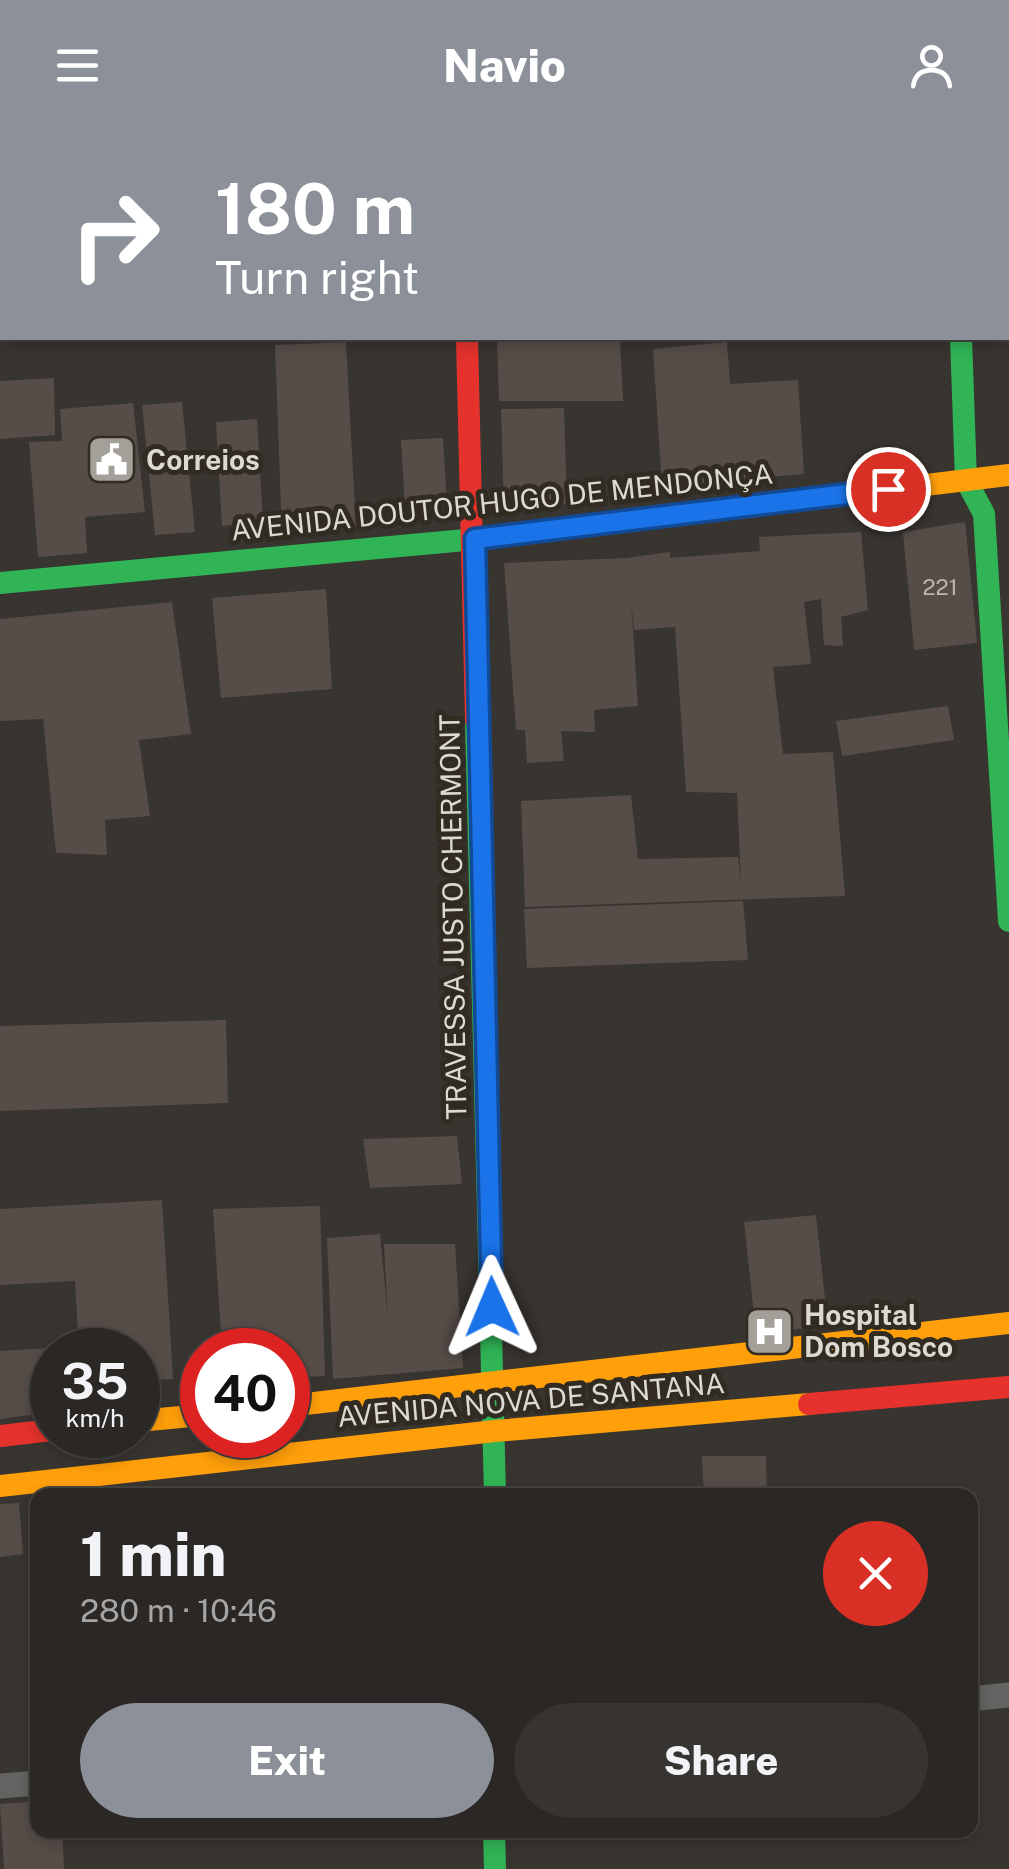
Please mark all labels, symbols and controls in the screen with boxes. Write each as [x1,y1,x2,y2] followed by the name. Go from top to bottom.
[50,38,105,93] icon: menu
[904,38,959,93] icon: person
[443,39,566,92] text: Navio
[215,167,415,250] text: 180 m
[50,170,180,300] icon: right
[215,251,419,304] text: Turn right
[85,434,137,486] public building icon: Correios
[146,443,260,476] place label: Correios
[846,447,931,532] pin
[229,457,775,546] street label: AVENIDA DOUTOR HUGO DE MENDONÇA
[861,462,916,517] icon: arrive
[922,574,958,600] house number: 221
[432,714,473,1120] street label: TRAVESSA JUSTO CHERMONT
[440,1255,544,1359] position arrow
[804,1298,953,1363] place label: Hospital Dom Bosco
[743,1305,795,1357] hospital icon: Hospital Dom Bosco
[180,1328,310,1458] speed limit sign: 40
[61,1351,129,1410] text: 35
[336,1366,726,1433] street label: AVENIDA NOVA DE SANTANA
[66,1403,124,1433] text: km/h
[80,1519,227,1590] text: 1 min
[823,1521,928,1626] button: close
[80,1592,277,1629] text: 280 m · 10:46
[80,1703,494,1818] button: Exit
[514,1703,928,1818] button: Share

